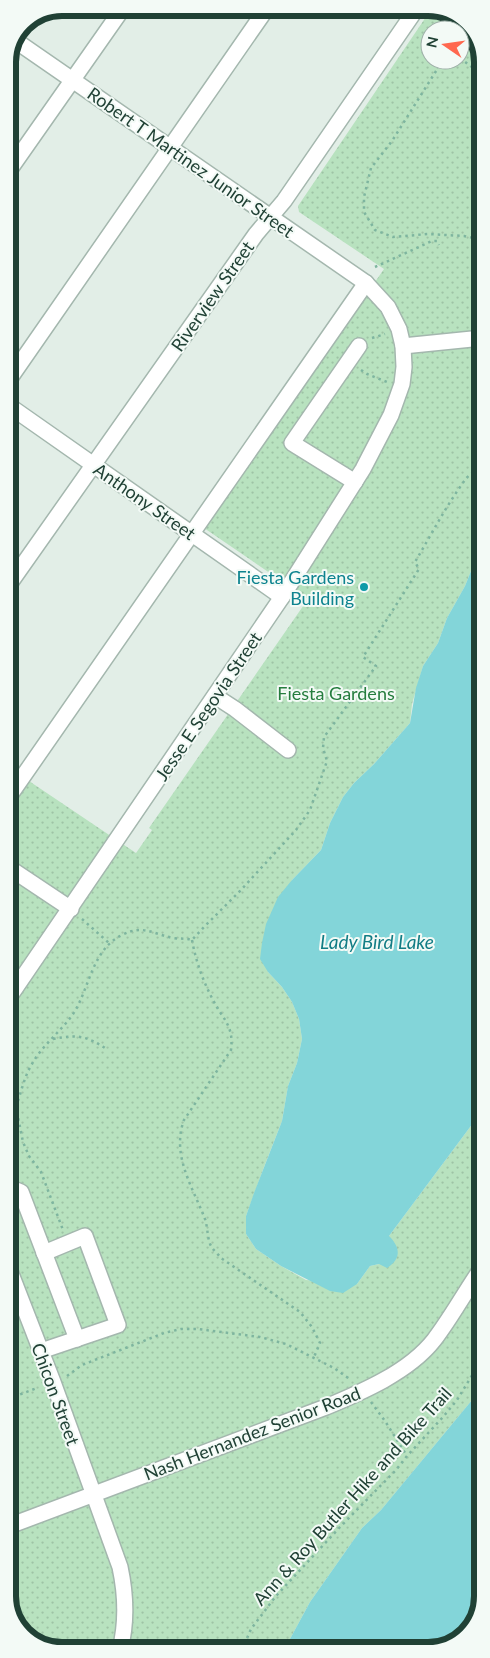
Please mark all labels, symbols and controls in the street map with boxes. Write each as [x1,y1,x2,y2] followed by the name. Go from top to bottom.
[420,20,470,70] north arrow
[422,35,441,49] text: N
[83,82,299,242] street label: Robert T Martinez Junior Street
[166,236,258,355] street label: Riverview Street
[90,458,201,545] street label: Anthony Street
[237,566,354,609] place label: Fiesta Gardens Building
[358,581,370,593] marker: Fiesta Gardens Building
[150,627,266,784] street label: Jesse E Segovia Street
[277,682,395,704] park label: Fiesta Gardens
[320,930,434,953] water label: Lady Bird Lake
[27,1340,85,1449] street label: Chicon Street
[141,1381,363,1485] street label: Nash Hernandez Senior Road
[248,1382,456,1610] street label: Ann & Roy Butler Hike and Bike Trail

